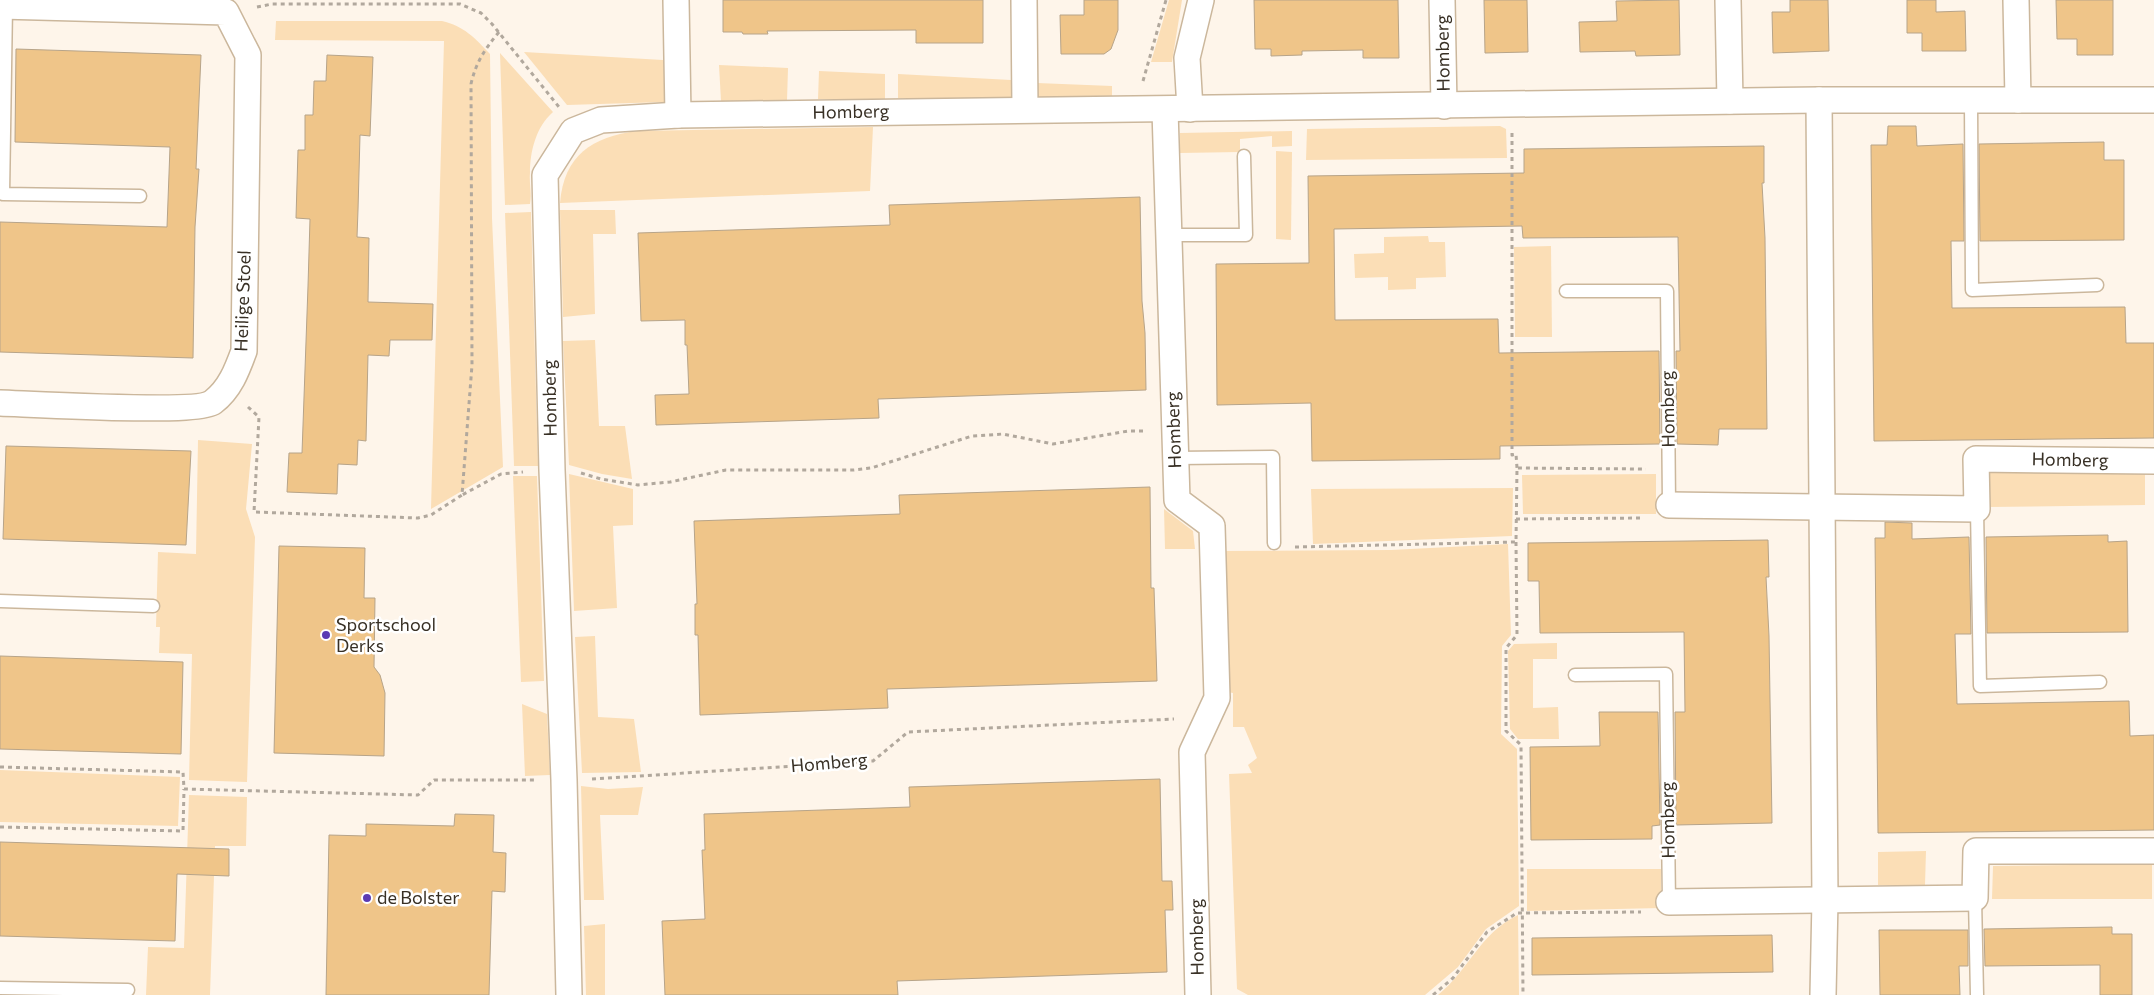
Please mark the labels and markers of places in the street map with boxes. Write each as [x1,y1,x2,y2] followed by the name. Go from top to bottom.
[336,613,436,656] place label: Sportschool Derks
[320,629,332,641] marker: Sportschool Derks
[377,886,459,908] place label: de Bolster
[361,892,373,904] marker: de Bolster

